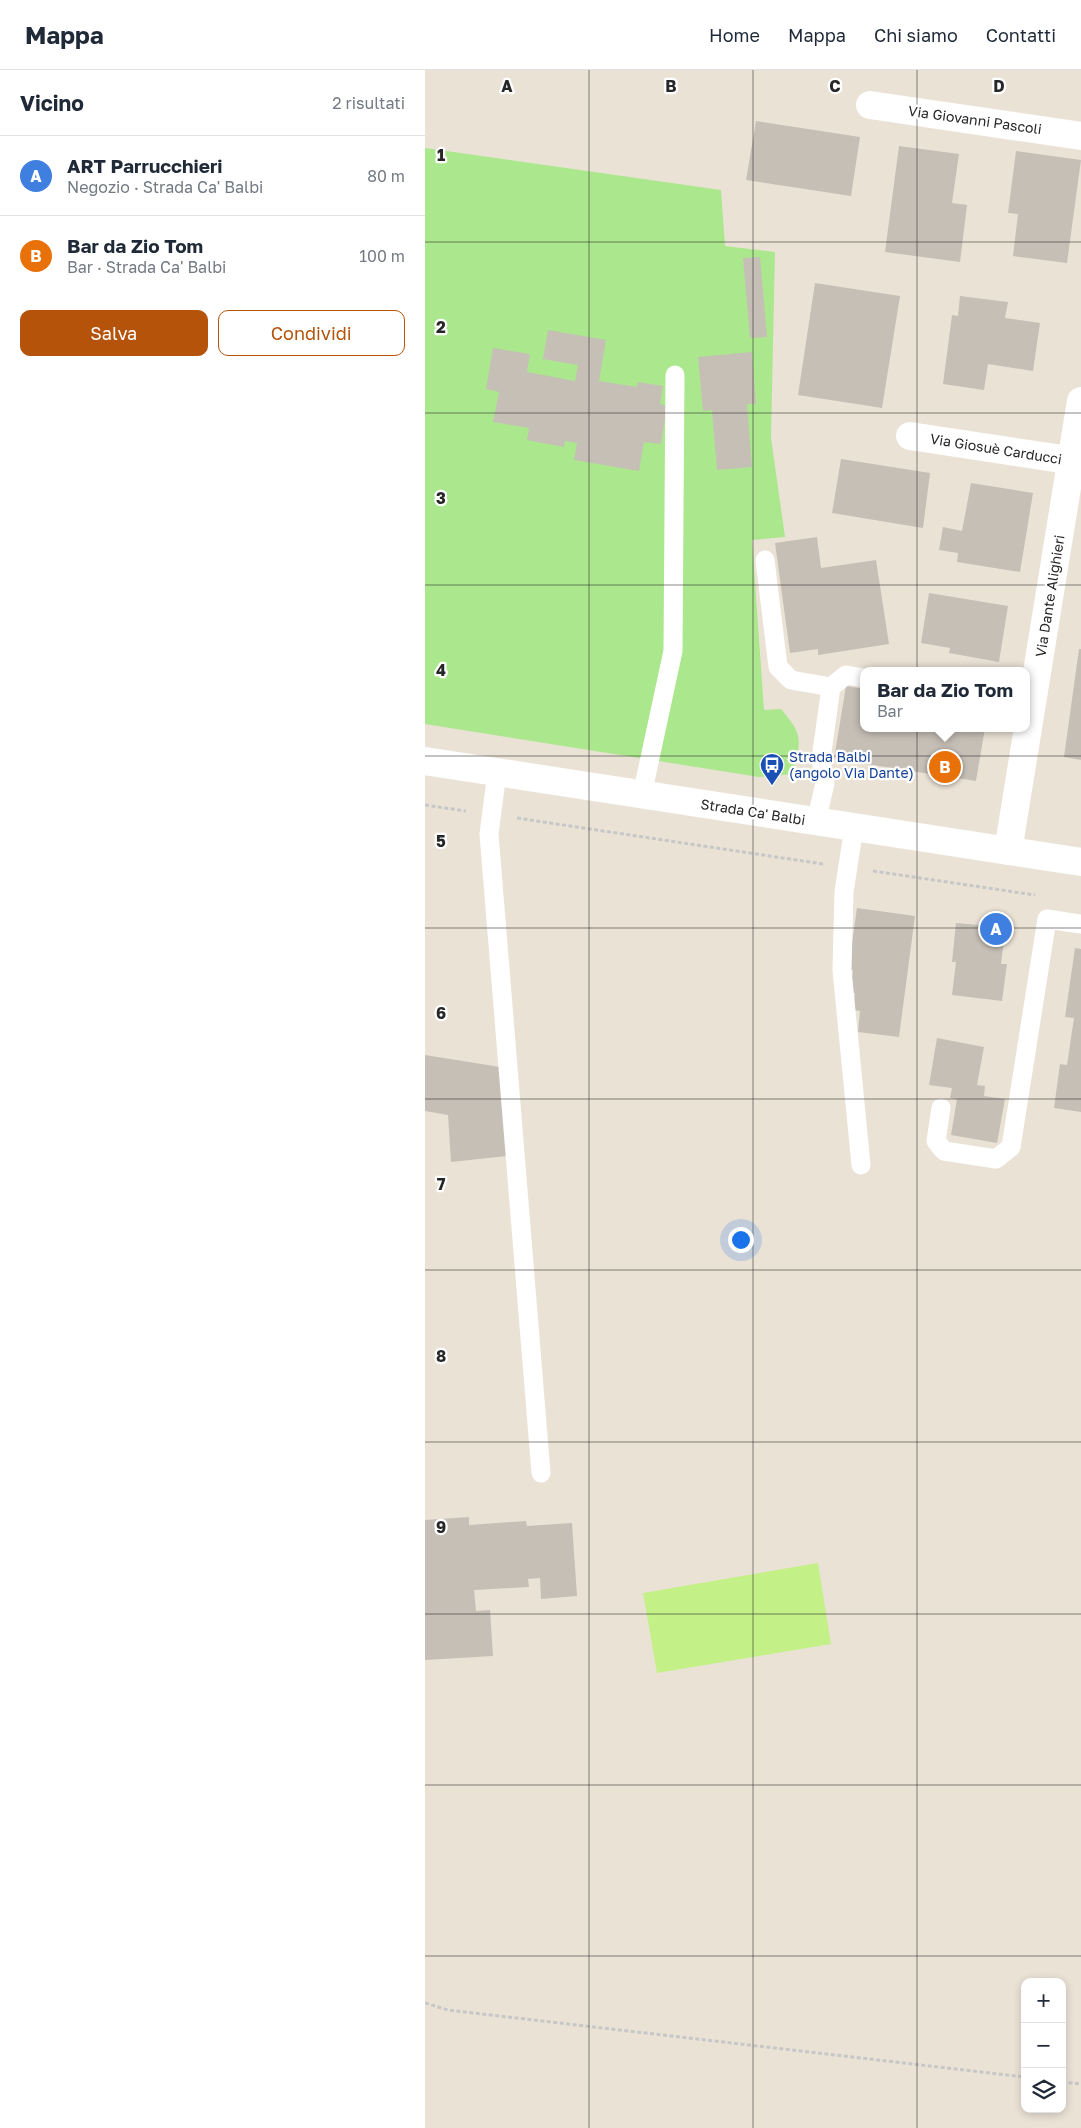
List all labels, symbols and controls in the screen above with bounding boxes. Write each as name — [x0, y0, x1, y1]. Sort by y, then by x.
text: Mappa — [25, 20, 104, 49]
text: Home — [709, 24, 760, 46]
text: Mappa — [788, 24, 846, 46]
text: Chi siamo — [874, 24, 958, 46]
text: Contatti — [986, 24, 1056, 46]
text: A — [501, 76, 513, 96]
text: B — [665, 76, 677, 96]
text: C — [829, 76, 841, 96]
text: D — [993, 76, 1005, 96]
text: Vicino — [20, 90, 84, 116]
text: 2 risultati — [332, 93, 405, 113]
street label: Via Giovanni Pascoli — [907, 102, 1043, 137]
text: 1 — [437, 145, 445, 165]
text: ART Parrucchieri — [67, 154, 223, 177]
text: A — [30, 166, 42, 186]
text: 80 m — [367, 166, 405, 186]
text: Negozio · Strada Ca' Balbi — [67, 177, 263, 197]
text: Bar da Zio Tom — [67, 234, 203, 257]
text: B — [30, 246, 42, 266]
text: 100 m — [359, 246, 405, 266]
text: Bar · Strada Ca' Balbi — [67, 257, 226, 277]
button: Salva — [20, 310, 208, 356]
button: Condividi — [218, 310, 405, 356]
text: 2 — [436, 317, 446, 337]
street label: Via Giosuè Carducci — [929, 430, 1063, 467]
text: 3 — [436, 488, 446, 508]
street label: Via Dante Alighieri — [1031, 534, 1068, 658]
text: 4 — [436, 660, 446, 680]
popup — [860, 667, 1030, 732]
text: Bar da Zio Tom — [877, 678, 1013, 701]
text: Bar — [877, 701, 903, 721]
place label: Strada Balbi (angolo Via Dante) — [789, 748, 914, 781]
pin: B — [929, 748, 961, 786]
bus stop icon: Strada Balbi (angolo Via Dante) — [759, 752, 785, 786]
street label: Strada Ca' Balbi — [700, 795, 807, 828]
text: 5 — [436, 831, 446, 851]
pin: A — [980, 910, 1012, 948]
text: 6 — [436, 1003, 446, 1023]
text: 7 — [437, 1174, 446, 1194]
your location — [728, 1227, 754, 1253]
text: 8 — [436, 1346, 446, 1366]
text: 9 — [436, 1517, 446, 1537]
map controls — [1021, 1978, 1066, 2113]
button: + — [1021, 1978, 1066, 2023]
button: − — [1021, 2023, 1066, 2068]
button: layers — [1021, 2068, 1066, 2113]

